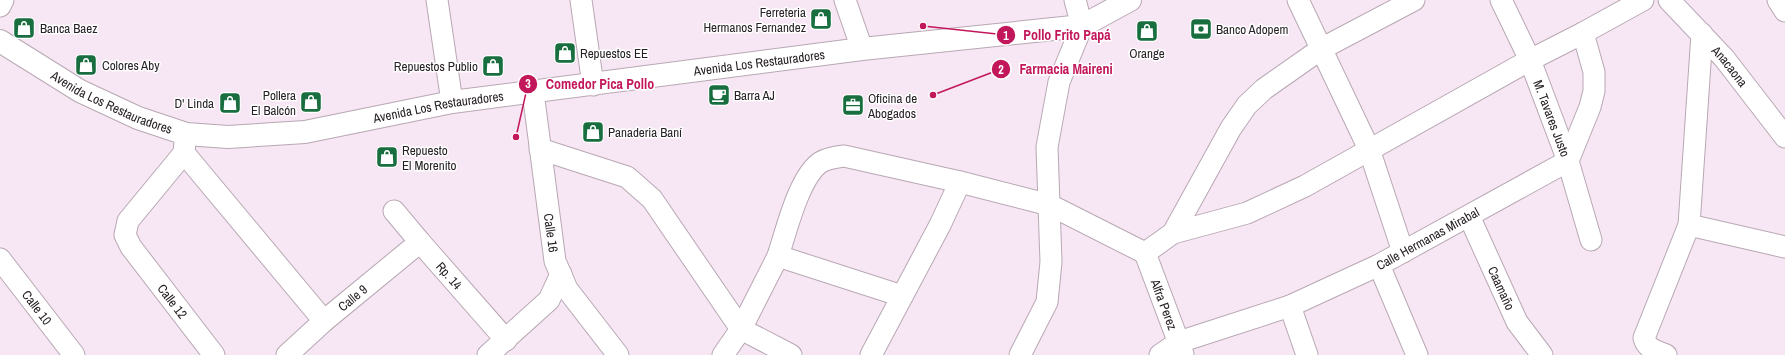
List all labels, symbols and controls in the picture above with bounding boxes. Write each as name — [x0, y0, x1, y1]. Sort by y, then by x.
place label: Ferreteria Hermanos Fernandez — [703, 4, 806, 36]
shop icon: Ferreteria Hermanos Fernandez — [808, 6, 834, 32]
shop icon: Banca Baez — [11, 15, 37, 41]
bank icon: Banco Adopem — [1188, 16, 1214, 42]
shop icon: Orange — [1134, 18, 1160, 44]
place label: Banca Baez — [40, 20, 98, 37]
place label: Banco Adopem — [1216, 21, 1288, 38]
callout: Pollo Frito Papá — [996, 22, 1119, 48]
text: Pollo Frito Papá — [1023, 26, 1111, 44]
text: 1 — [1003, 28, 1009, 44]
shop icon: Repuestos EE — [552, 40, 578, 66]
street label: Anacaona — [1708, 41, 1752, 90]
place label: Repuestos EE — [580, 45, 648, 62]
street label: Avenida Los Restauradores — [692, 45, 826, 79]
place label: Orange — [1129, 45, 1165, 62]
shop icon: Colores Aby — [73, 52, 99, 78]
shop icon: Repuestos Publio — [480, 53, 506, 79]
callout: Farmacia Maireni — [991, 56, 1120, 82]
place label: Colores Aby — [102, 57, 160, 74]
place label: Repuestos Publio — [394, 58, 478, 75]
text: Farmacia Maireni — [1019, 60, 1113, 78]
text: 2 — [998, 62, 1004, 78]
street label: Avenida Los Restauradores — [47, 66, 175, 137]
callout: Comedor Pica Pollo — [518, 71, 662, 97]
text: Comedor Pica Pollo — [546, 75, 654, 93]
text: 3 — [525, 76, 531, 92]
street label: M. Tavares Justo — [1530, 78, 1574, 159]
cafe icon: Barra AJ — [706, 82, 732, 108]
place label: Pollera El Balcón — [251, 87, 296, 119]
street label: Avenida Los Restauradores — [371, 87, 505, 127]
place label: Barra AJ — [734, 87, 775, 104]
shop icon: Pollera El Balcón — [298, 89, 324, 115]
shop icon: D' Linda — [217, 90, 243, 116]
place label: Oficina de Abogados — [867, 90, 917, 122]
office icon: Oficina de Abogados — [840, 92, 866, 118]
place label: D' Linda — [175, 95, 214, 112]
shop icon: Panaderia Baní — [580, 119, 606, 145]
place label: Panaderia Baní — [608, 124, 683, 141]
place label: Repuesto El Morenito — [402, 142, 457, 174]
shop icon: Repuesto El Morenito — [374, 144, 400, 170]
street label: Calle Hermanas Mirabal — [1373, 203, 1482, 274]
street label: Calle 16 — [540, 212, 562, 253]
street label: Rp. 14 — [433, 258, 466, 293]
street label: Caamaño — [1484, 263, 1519, 313]
street label: Alfra Perez — [1147, 276, 1182, 332]
street label: Calle 12 — [154, 280, 191, 322]
street label: Calle 9 — [334, 280, 371, 315]
street label: Calle 10 — [19, 287, 56, 328]

